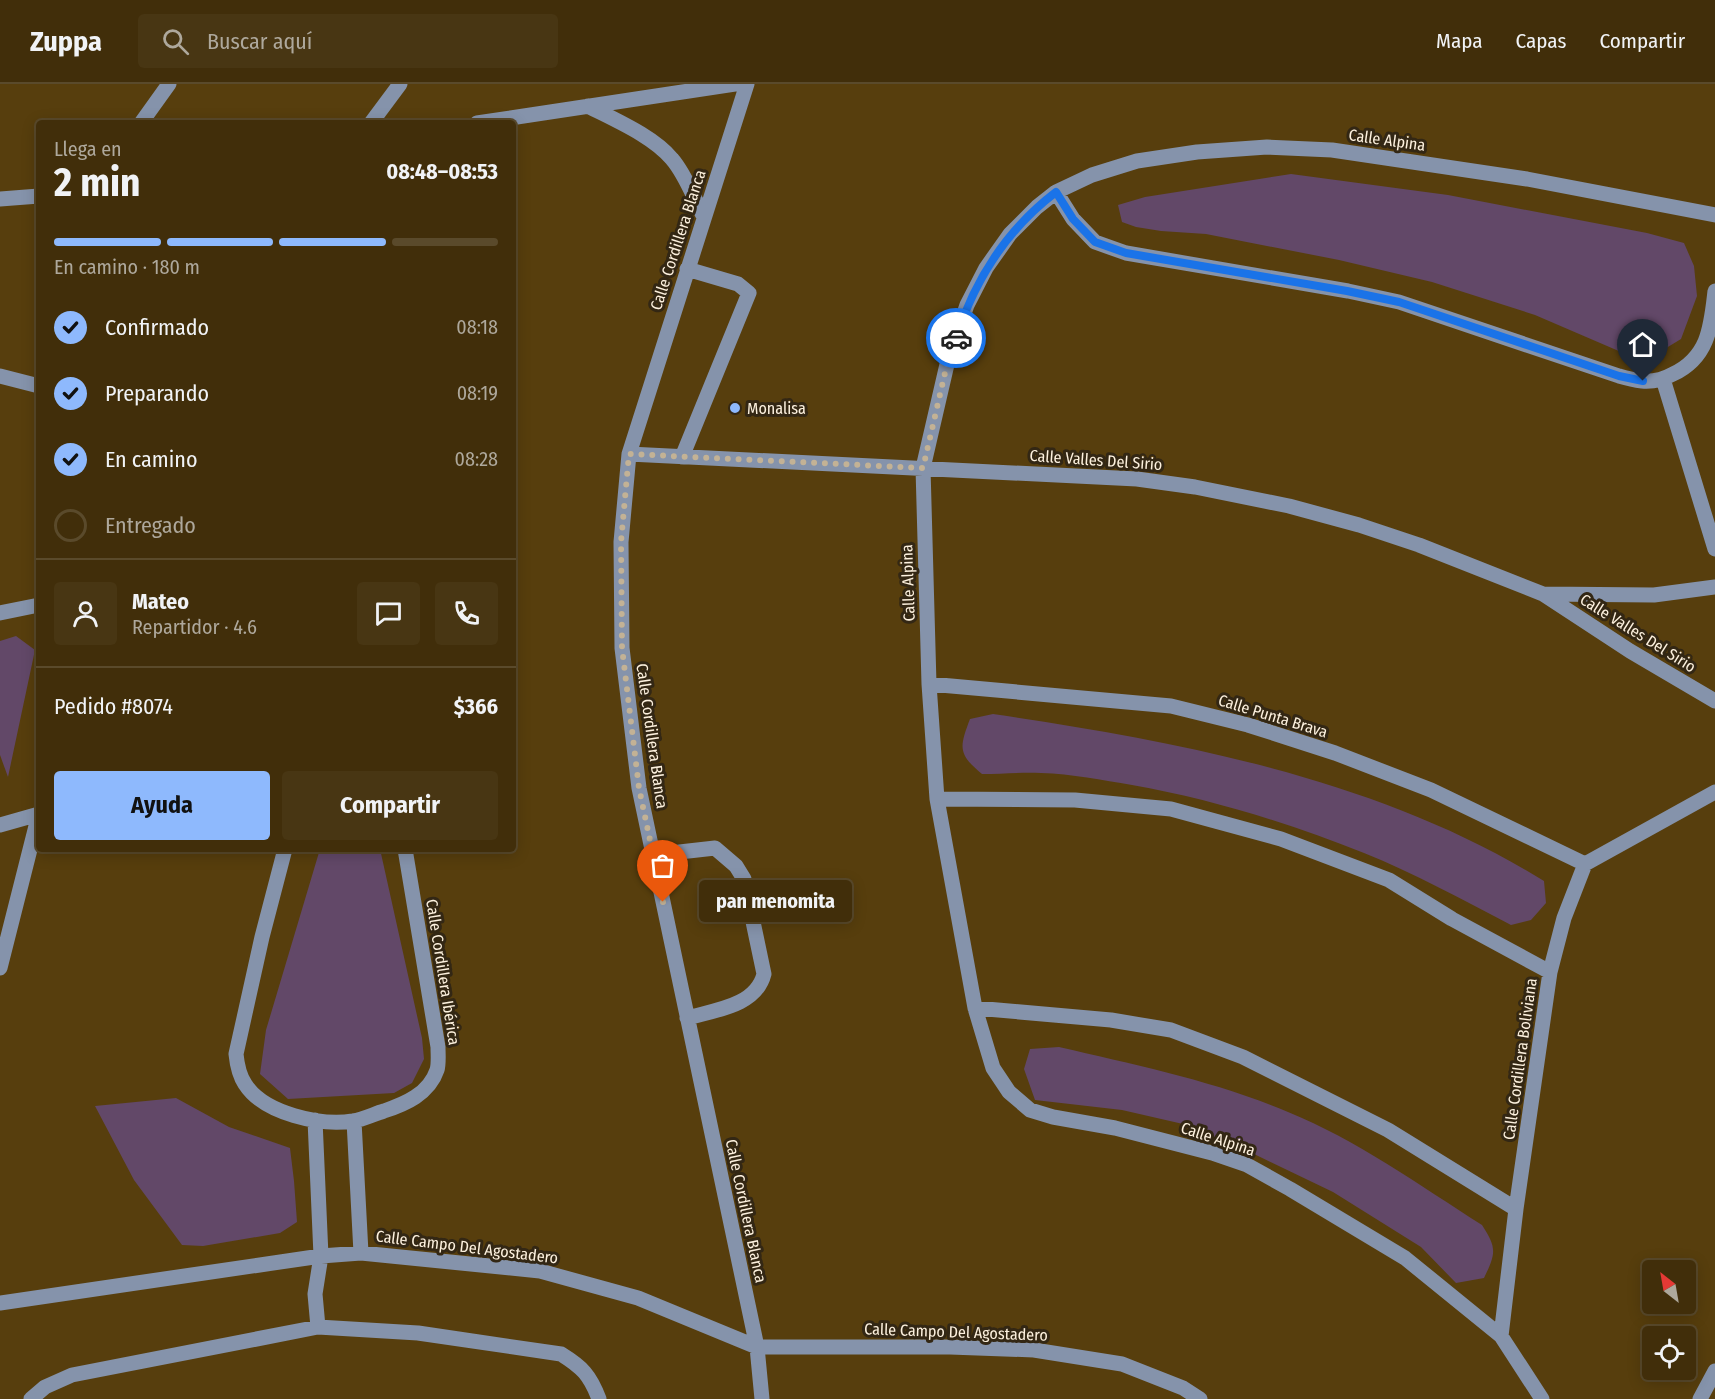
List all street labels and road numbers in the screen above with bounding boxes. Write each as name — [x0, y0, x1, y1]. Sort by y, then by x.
street label: Calle Alpina — [1347, 125, 1427, 155]
street label: Calle Cordillera Blanca — [646, 167, 710, 313]
street label: Calle Valles Del Sirio — [1029, 446, 1163, 474]
street label: Calle Alpina — [897, 544, 919, 622]
street label: Calle Valles Del Sirio — [1577, 590, 1699, 676]
street label: Calle Cordillera Blanca — [632, 662, 672, 810]
street label: Calle Punta Brava — [1216, 690, 1330, 742]
street label: Calle Cordillera Ibérica — [422, 898, 464, 1046]
street label: Calle Cordillera Boliviana — [1499, 977, 1541, 1141]
street label: Calle Alpina — [1178, 1118, 1258, 1160]
street label: Calle Cordillera Blanca — [721, 1137, 771, 1285]
street label: Calle Campo Del Agostadero — [375, 1226, 559, 1268]
street label: Calle Campo Del Agostadero — [864, 1319, 1048, 1345]

